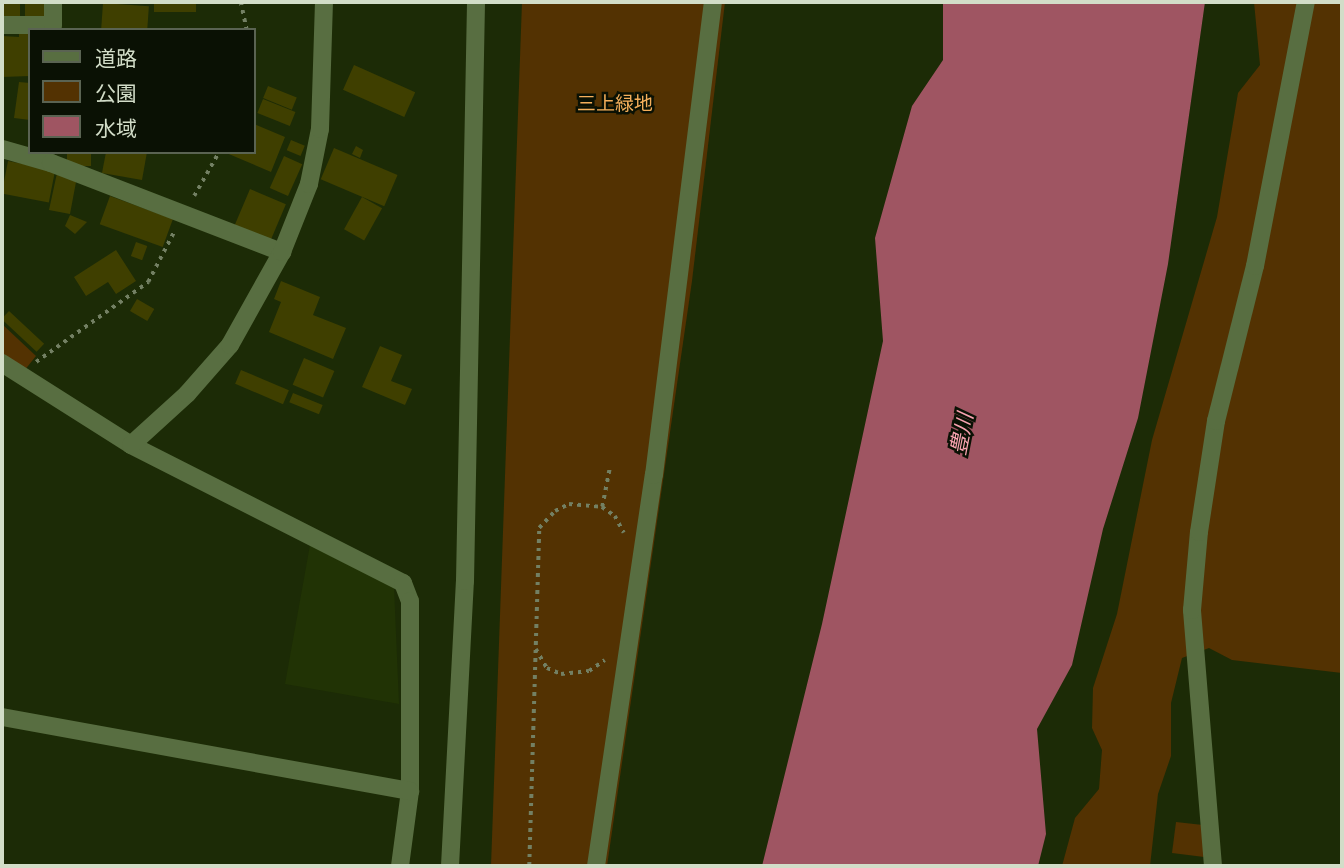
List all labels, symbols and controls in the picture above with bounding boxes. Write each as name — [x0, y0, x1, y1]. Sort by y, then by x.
legend — [28, 28, 256, 154]
text: 道路 — [95, 46, 137, 72]
text: 公園 — [95, 81, 137, 107]
park label: 三上緑地 — [577, 93, 653, 115]
text: 水域 — [95, 116, 137, 142]
water label: 豊川 — [946, 411, 978, 457]

